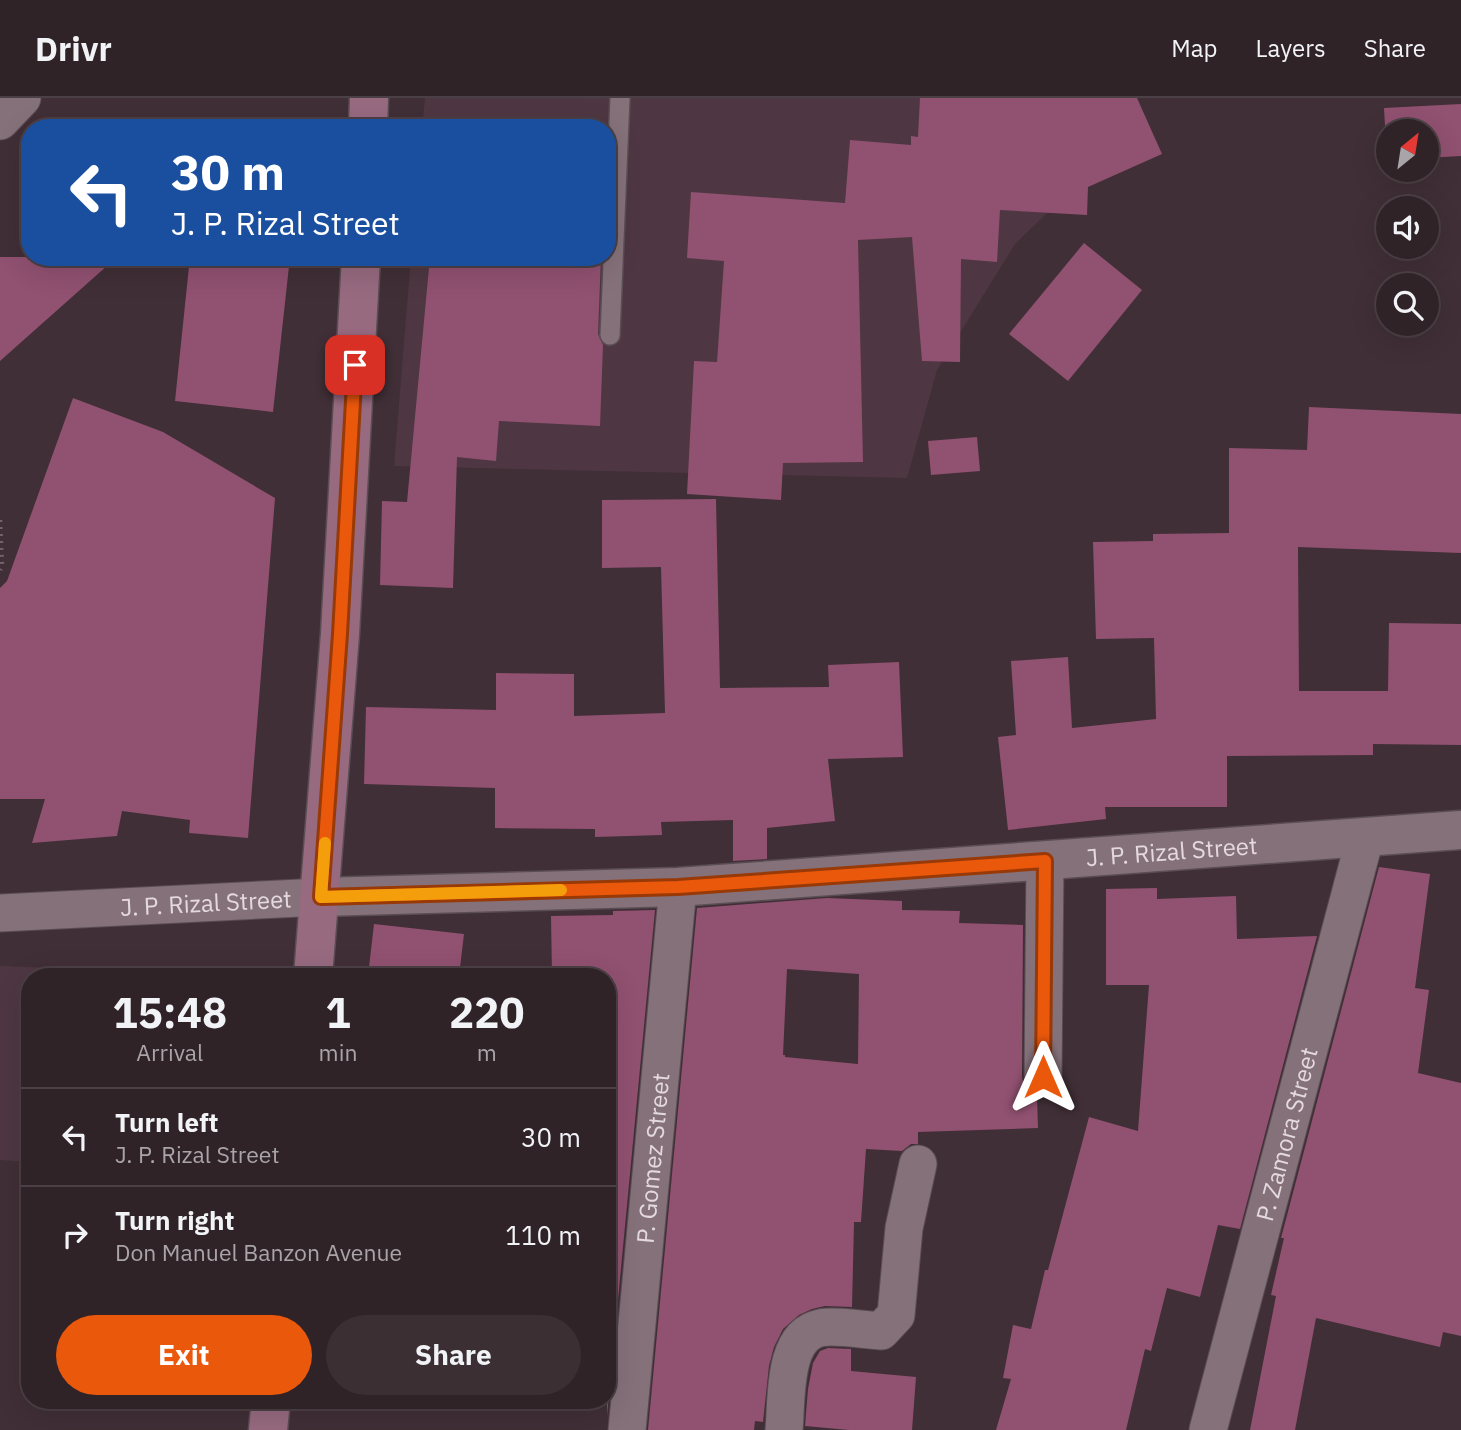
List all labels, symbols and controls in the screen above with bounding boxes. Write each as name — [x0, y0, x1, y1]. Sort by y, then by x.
text: Drivr — [35, 27, 112, 70]
text: Map — [1171, 32, 1218, 64]
text: Layers — [1256, 32, 1326, 64]
text: Share — [1364, 32, 1426, 64]
north arrow — [1376, 119, 1438, 182]
map controls — [1376, 119, 1439, 336]
text: 30 m — [171, 140, 285, 203]
icon: left — [56, 147, 147, 238]
button: sound — [1376, 196, 1439, 259]
text: J. P. Rizal Street — [171, 202, 400, 244]
button: search — [1376, 273, 1439, 336]
pin — [325, 335, 385, 395]
icon: arrive — [336, 346, 374, 384]
street label: J. P. Rizal Street — [1085, 829, 1258, 873]
street label: J. P. Rizal Street — [119, 882, 292, 923]
text: 15:48 — [112, 985, 227, 1040]
text: 1 — [325, 985, 351, 1040]
text: 220 — [449, 985, 525, 1040]
text: Arrival — [136, 1037, 203, 1067]
text: min — [319, 1037, 357, 1067]
text: m — [477, 1037, 497, 1067]
position arrow — [1006, 1040, 1080, 1114]
street label: P. Zamora Street — [1248, 1044, 1325, 1225]
street label: P. Gomez Street — [629, 1071, 676, 1245]
text: Turn left — [115, 1105, 218, 1139]
icon: left — [56, 1118, 94, 1156]
text: 30 m — [521, 1120, 581, 1154]
text: J. P. Rizal Street — [115, 1139, 279, 1169]
text: Turn right — [115, 1203, 234, 1237]
icon: right — [56, 1216, 94, 1254]
text: 110 m — [505, 1218, 581, 1252]
text: Don Manuel Banzon Avenue — [115, 1237, 402, 1267]
button: Exit — [56, 1315, 312, 1395]
button: Share — [326, 1315, 581, 1395]

